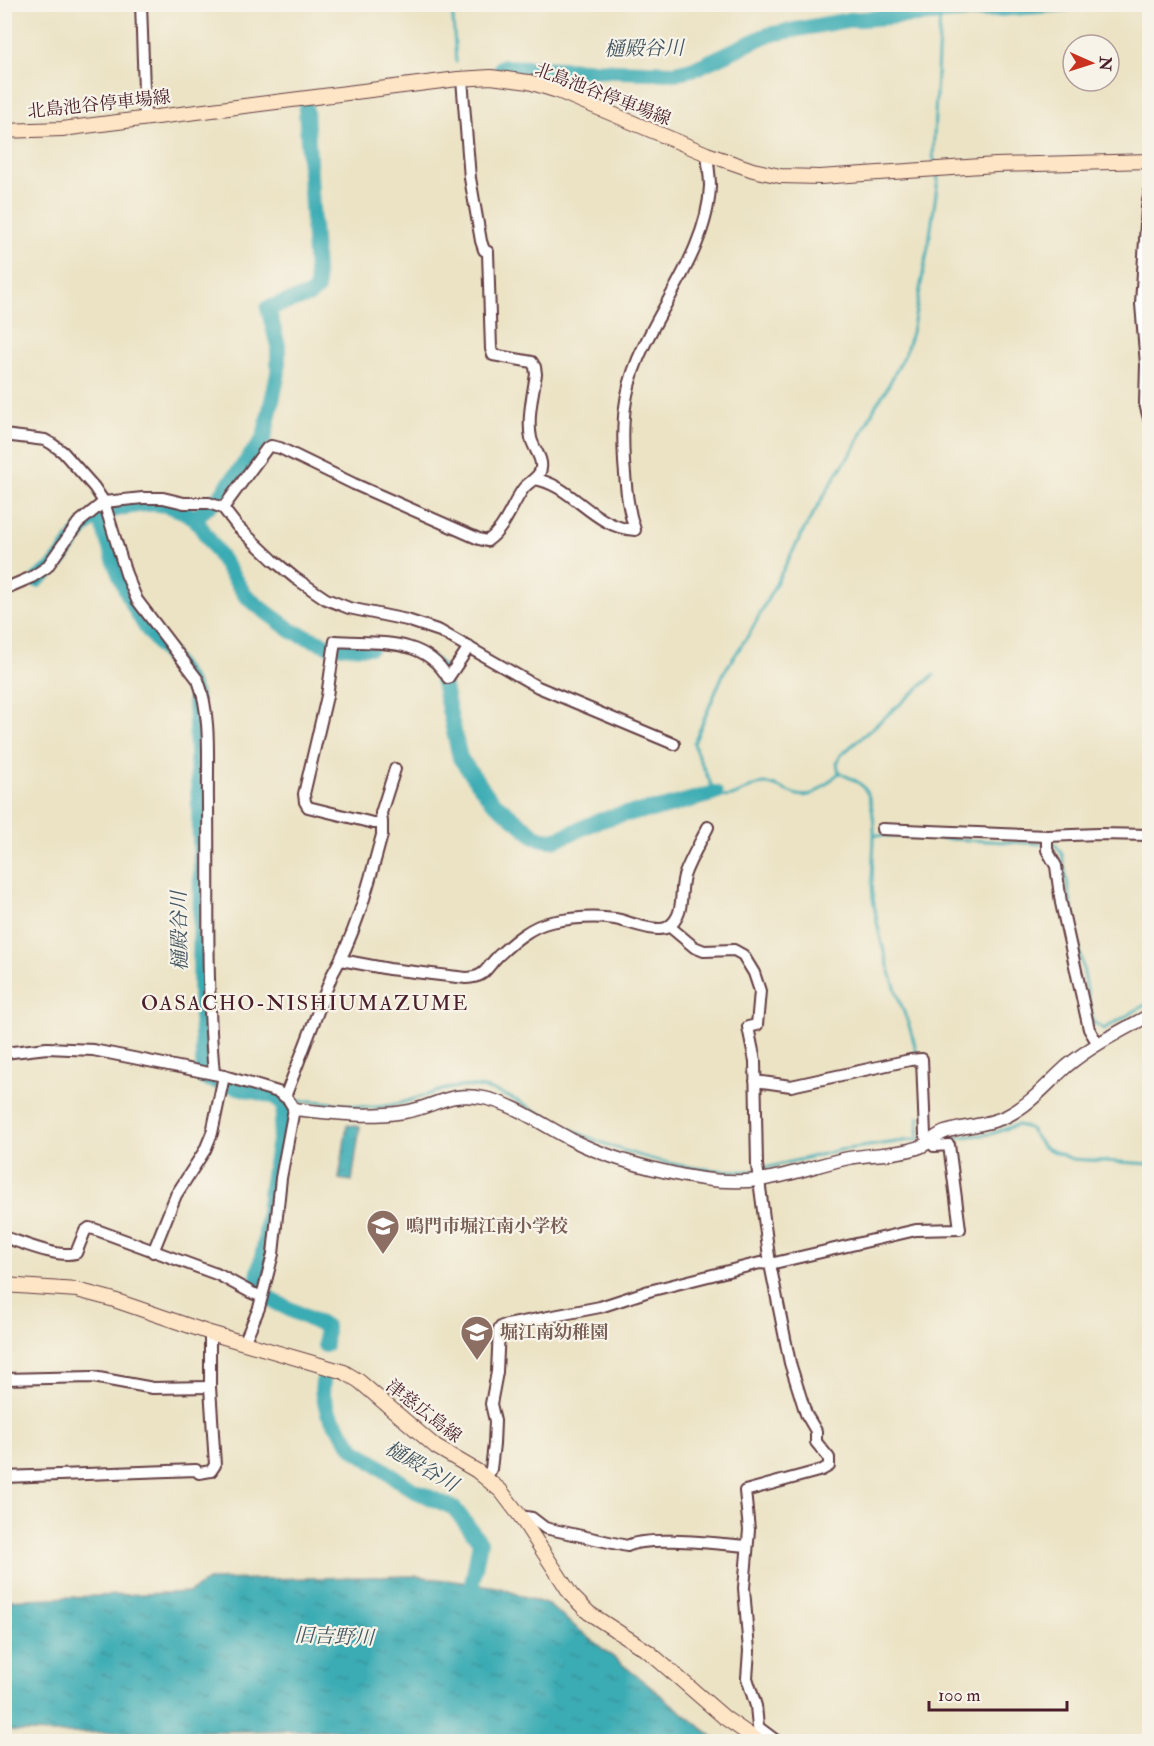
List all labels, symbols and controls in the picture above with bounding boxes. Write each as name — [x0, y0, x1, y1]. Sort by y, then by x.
north arrow — [1061, 33, 1121, 93]
water label: 樋殿谷川 — [604, 35, 686, 62]
text: N — [1095, 55, 1115, 72]
street label: 北島池谷停車場線 — [531, 58, 674, 131]
street label: 北島池谷停車場線 — [26, 86, 172, 123]
water label: 樋殿谷川 — [166, 889, 193, 971]
district label: OASACHO-NISHIUMAZUME — [141, 990, 469, 1017]
school or university icon: 鳴門市堀江南小学校 — [365, 1208, 401, 1255]
place label: 鳴門市堀江南小学校 — [406, 1215, 568, 1238]
school or university icon: 堀江南幼稚園 — [459, 1314, 495, 1361]
place label: 堀江南幼稚園 — [500, 1321, 608, 1344]
street label: 津慈広島線 — [381, 1375, 466, 1448]
water label: 樋殿谷川 — [381, 1436, 464, 1498]
water label: 旧吉野川 — [294, 1623, 376, 1650]
scale bar — [929, 1674, 1067, 1712]
text: 100 m — [938, 1684, 981, 1707]

